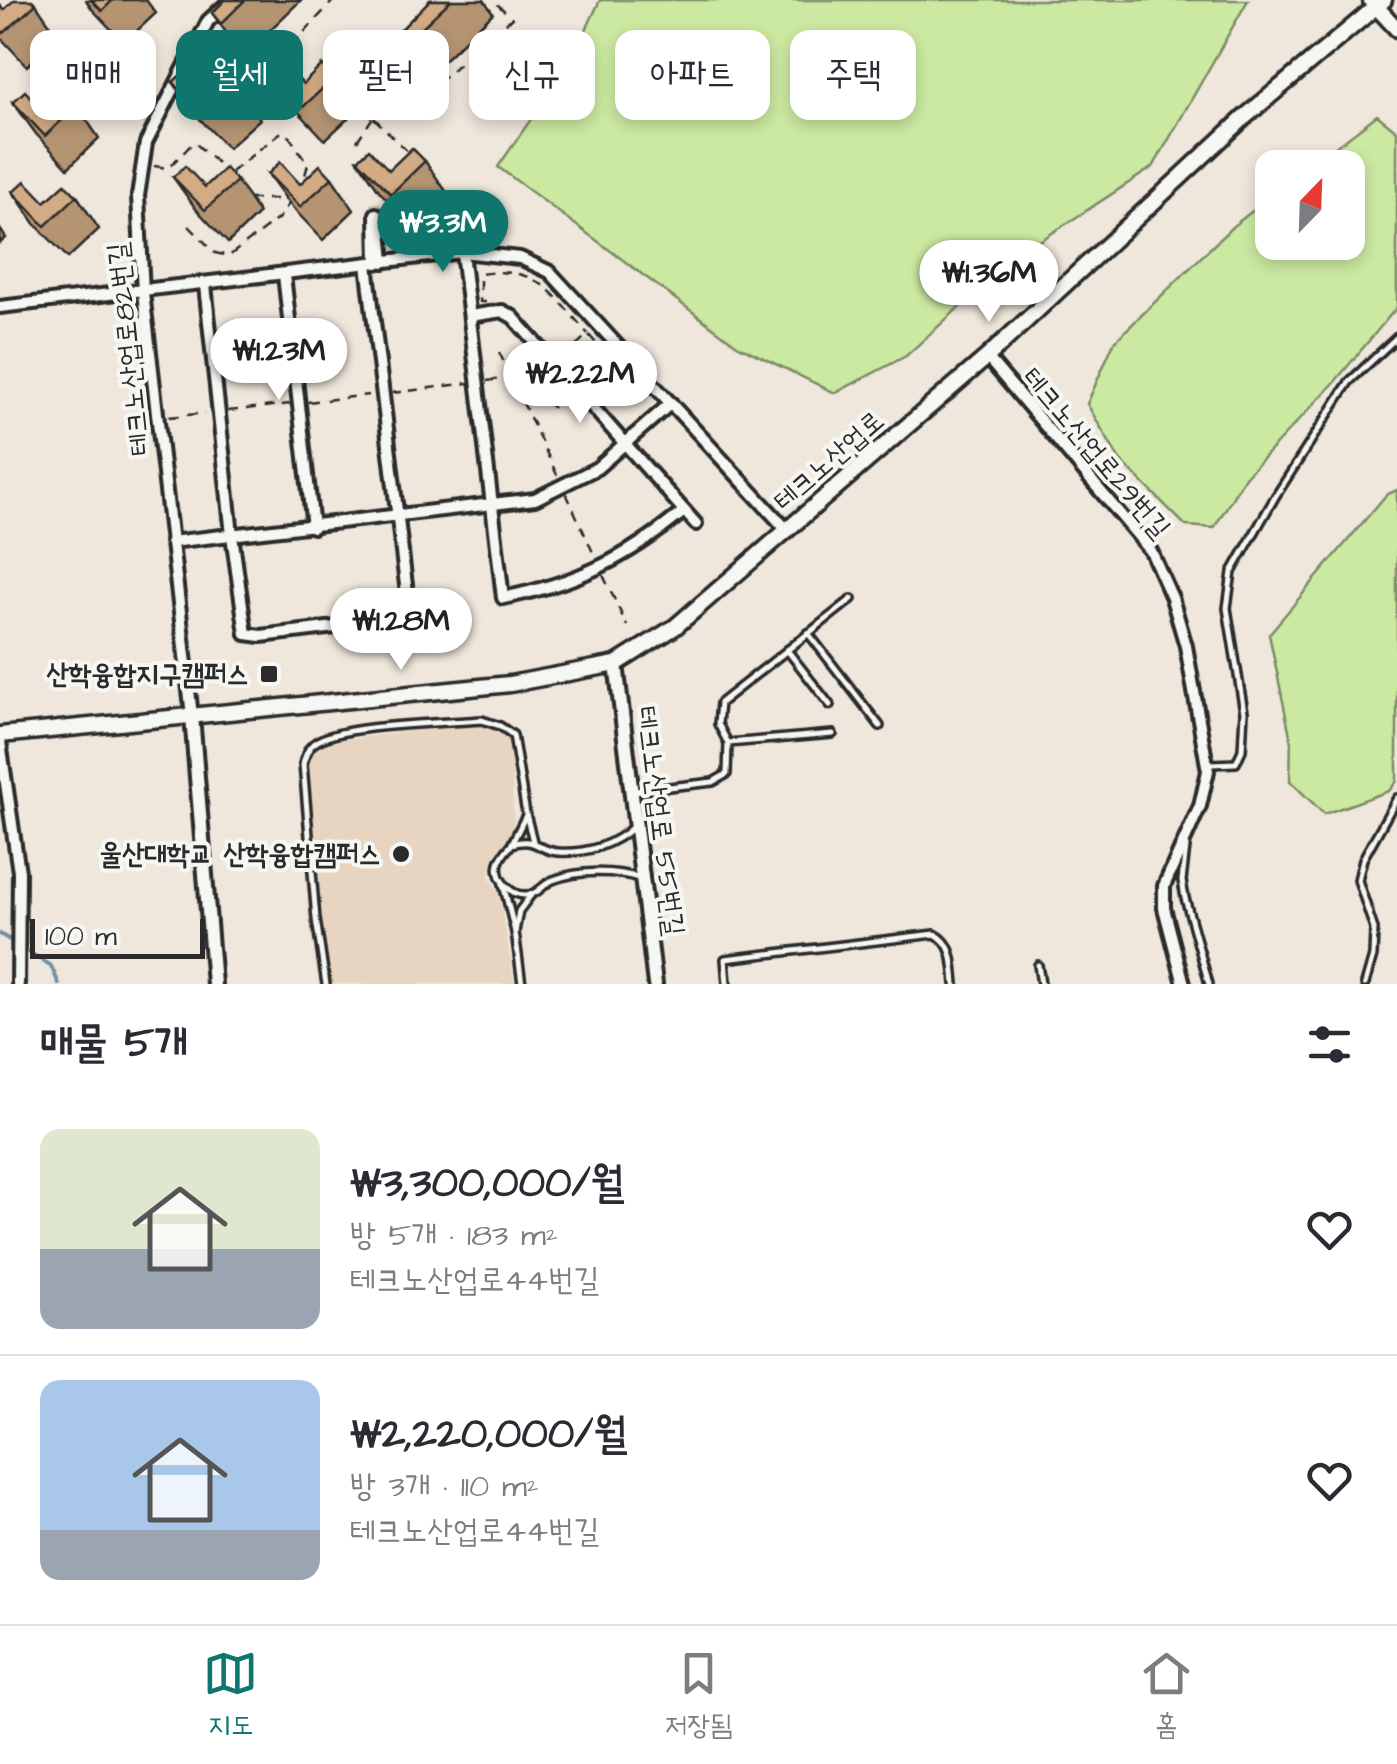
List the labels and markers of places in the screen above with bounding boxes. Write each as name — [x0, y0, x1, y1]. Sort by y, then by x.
pin: ₩3.3M — [373, 190, 513, 275]
pin: ₩1.36M — [908, 240, 1070, 325]
pin: ₩1.23M — [198, 318, 360, 403]
pin: ₩2.22M — [499, 341, 661, 426]
pin: ₩1.28M — [320, 588, 482, 673]
place label: 산학융합지구캠퍼스 — [46, 655, 249, 694]
marker: 산학융합지구캠퍼스 — [258, 663, 280, 685]
place label: 울산대학교 산학융합캠퍼스 — [99, 835, 381, 874]
marker: 울산대학교 산학융합캠퍼스 — [390, 843, 412, 865]

